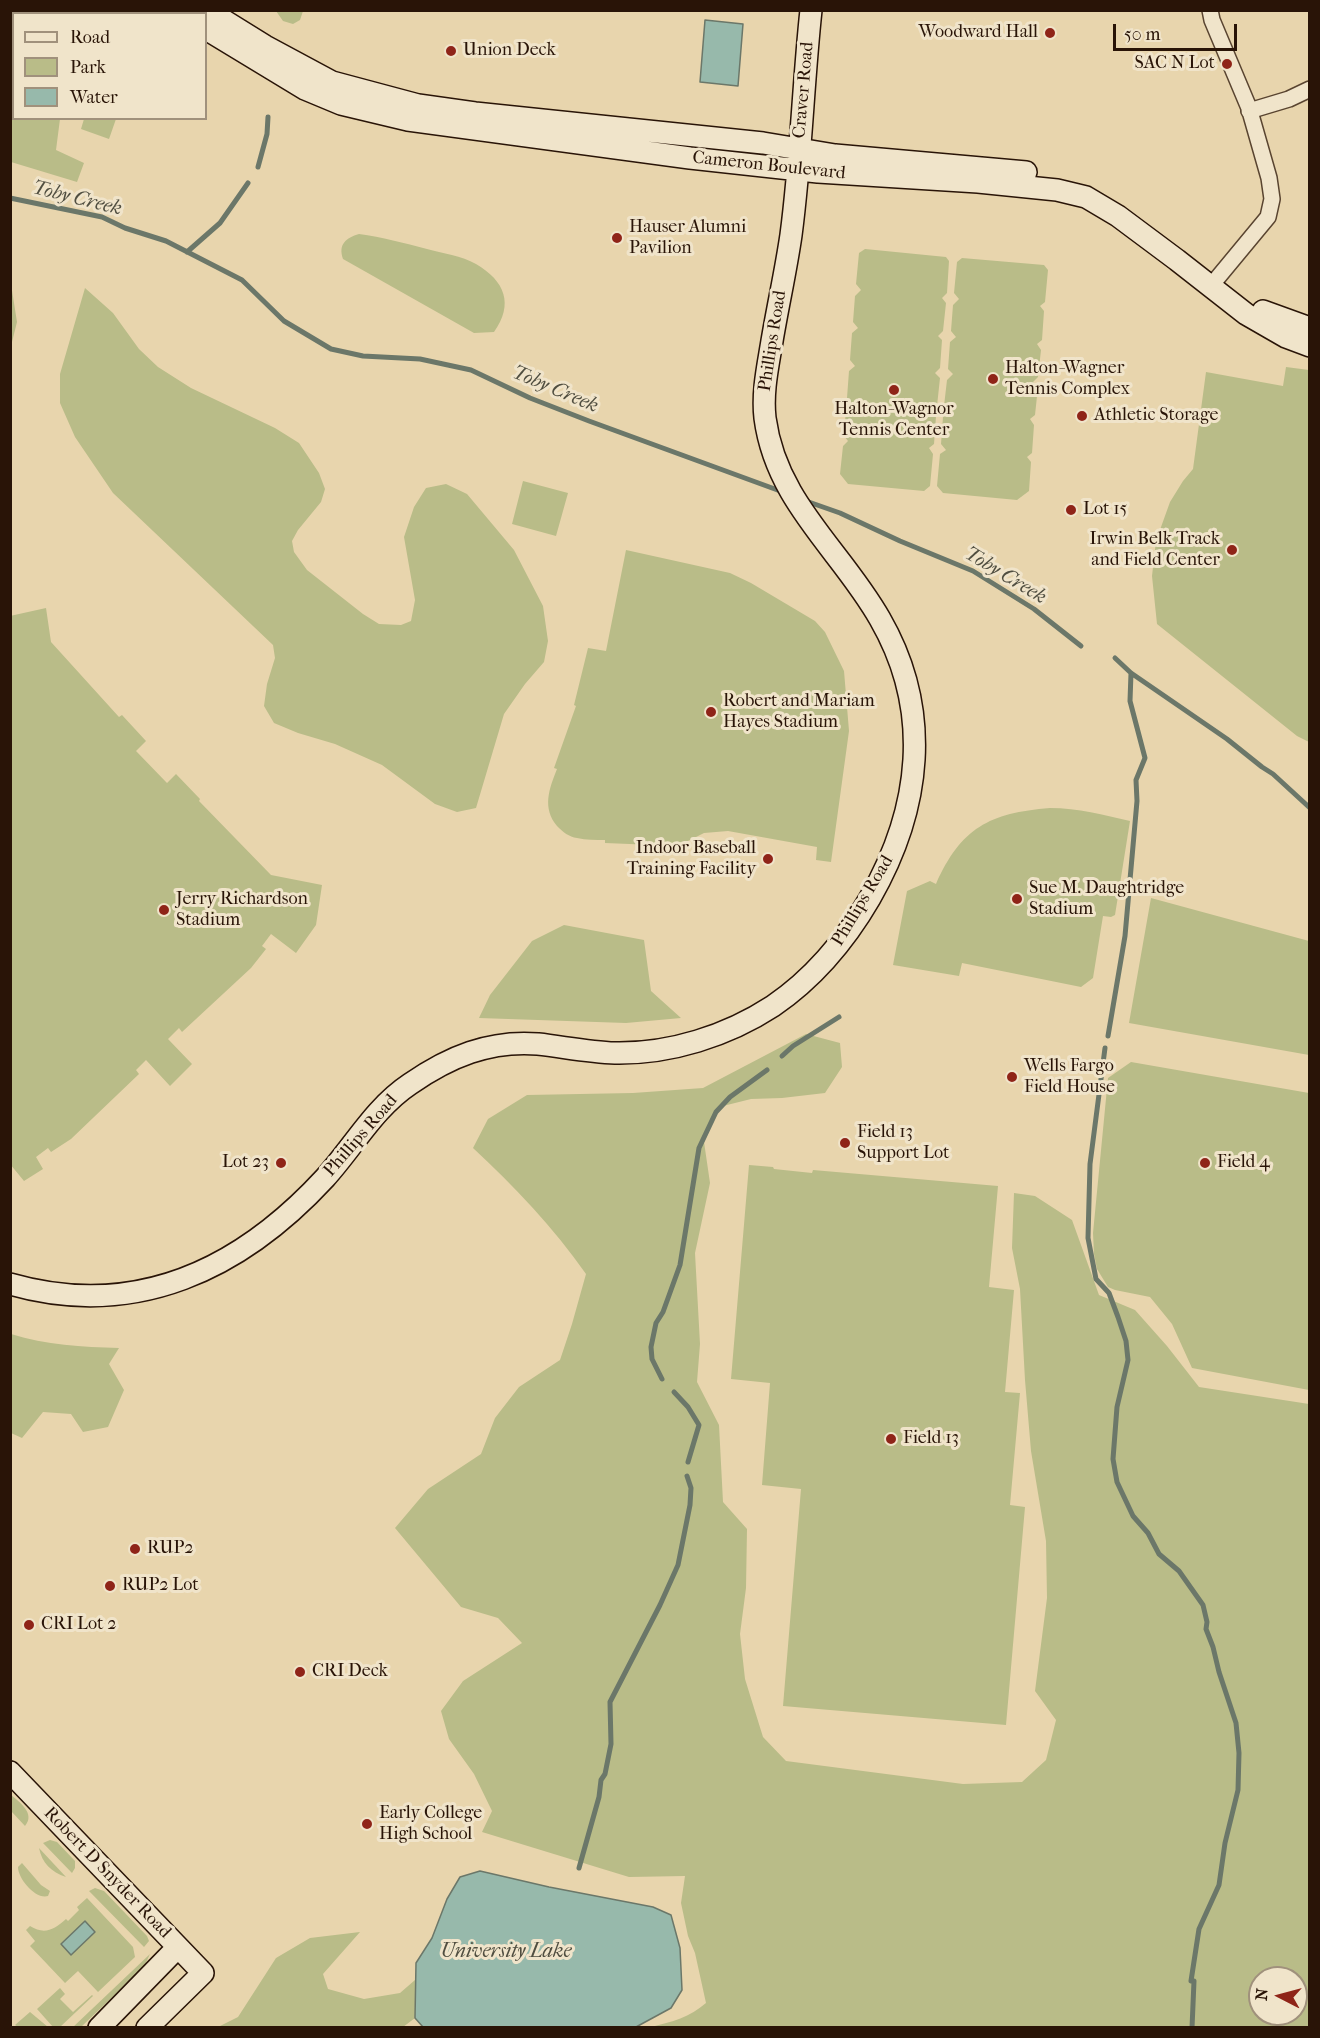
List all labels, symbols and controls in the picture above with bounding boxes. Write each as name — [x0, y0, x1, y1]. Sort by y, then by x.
legend — [12, 12, 207, 120]
scale bar — [1116, 12, 1240, 50]
place label: Woodward Hall — [918, 22, 1038, 44]
text: 50 m — [1124, 24, 1160, 45]
marker: Woodward Hall — [1043, 26, 1057, 40]
text: Road — [70, 27, 110, 48]
place label: Union Deck — [463, 40, 556, 62]
street label: Craver Road — [789, 41, 819, 139]
marker: Union Deck — [444, 44, 458, 58]
place label: SAC N Lot — [1135, 53, 1215, 75]
text: Park — [70, 57, 106, 78]
marker: SAC N Lot — [1220, 57, 1234, 71]
text: Water — [70, 87, 118, 108]
street label: Cameron Boulevard — [691, 147, 847, 185]
water label: Toby Creek — [30, 176, 124, 222]
place label: Hauser Alumni Pavilion — [629, 217, 746, 260]
marker: Hauser Alumni Pavilion — [610, 231, 624, 245]
street label: Phillips Road — [754, 289, 792, 393]
place label: Halton-Wagner Tennis Complex — [1005, 358, 1130, 400]
water label: Toby Creek — [508, 361, 602, 419]
marker: Halton-Wagner Tennis Complex — [986, 372, 1000, 386]
marker: Halton-Wagnor Tennis Center — [887, 383, 901, 397]
place label: Halton-Wagnor Tennis Center — [834, 399, 954, 442]
place label: Athletic Storage — [1094, 405, 1218, 427]
marker: Athletic Storage — [1075, 409, 1089, 423]
place label: Lot 15 — [1083, 499, 1127, 521]
marker: Lot 15 — [1064, 503, 1078, 517]
place label: Irwin Belk Track and Field Center — [1089, 529, 1220, 572]
water label: Toby Creek — [960, 542, 1050, 610]
marker: Irwin Belk Track and Field Center — [1225, 543, 1239, 557]
place label: Robert and Mariam Hayes Stadium — [723, 691, 875, 734]
marker: Robert and Mariam Hayes Stadium — [704, 705, 718, 719]
place label: Indoor Baseball Training Facility — [627, 838, 756, 880]
marker: Indoor Baseball Training Facility — [761, 852, 775, 866]
street label: Phillips Road — [828, 852, 898, 950]
place label: Sue M. Daughtridge Stadium — [1029, 878, 1184, 920]
place label: Jerry Richardson Stadium — [176, 889, 308, 932]
marker: Sue M. Daughtridge Stadium — [1010, 892, 1024, 906]
marker: Jerry Richardson Stadium — [157, 903, 171, 917]
place label: Wells Fargo Field House — [1024, 1056, 1115, 1098]
marker: Wells Fargo Field House — [1005, 1070, 1019, 1084]
street label: Phillips Road — [319, 1090, 403, 1182]
place label: Field 13 Support Lot — [857, 1122, 949, 1164]
marker: Field 13 Support Lot — [838, 1136, 852, 1150]
place label: Lot 23 — [222, 1152, 269, 1174]
place label: Field 4 — [1217, 1152, 1270, 1174]
marker: Lot 23 — [274, 1156, 288, 1170]
marker: Field 4 — [1198, 1156, 1212, 1170]
place label: Field 13 — [903, 1428, 959, 1450]
marker: Field 13 — [884, 1432, 898, 1446]
place label: RUP2 — [147, 1538, 194, 1560]
marker: RUP2 — [128, 1542, 142, 1556]
place label: RUP2 Lot — [122, 1575, 199, 1597]
marker: RUP2 Lot — [103, 1579, 117, 1593]
place label: CRI Lot 2 — [41, 1614, 117, 1636]
marker: CRI Lot 2 — [22, 1618, 36, 1632]
place label: CRI Deck — [312, 1661, 388, 1683]
marker: CRI Deck — [293, 1665, 307, 1679]
street label: Robert D Snyder Road — [39, 1803, 175, 1943]
place label: Early College High School — [379, 1803, 482, 1846]
marker: Early College High School — [360, 1817, 374, 1831]
water label: University Lake — [440, 1940, 572, 1964]
north arrow — [1248, 1966, 1308, 2026]
text: N — [1252, 1987, 1272, 2001]

